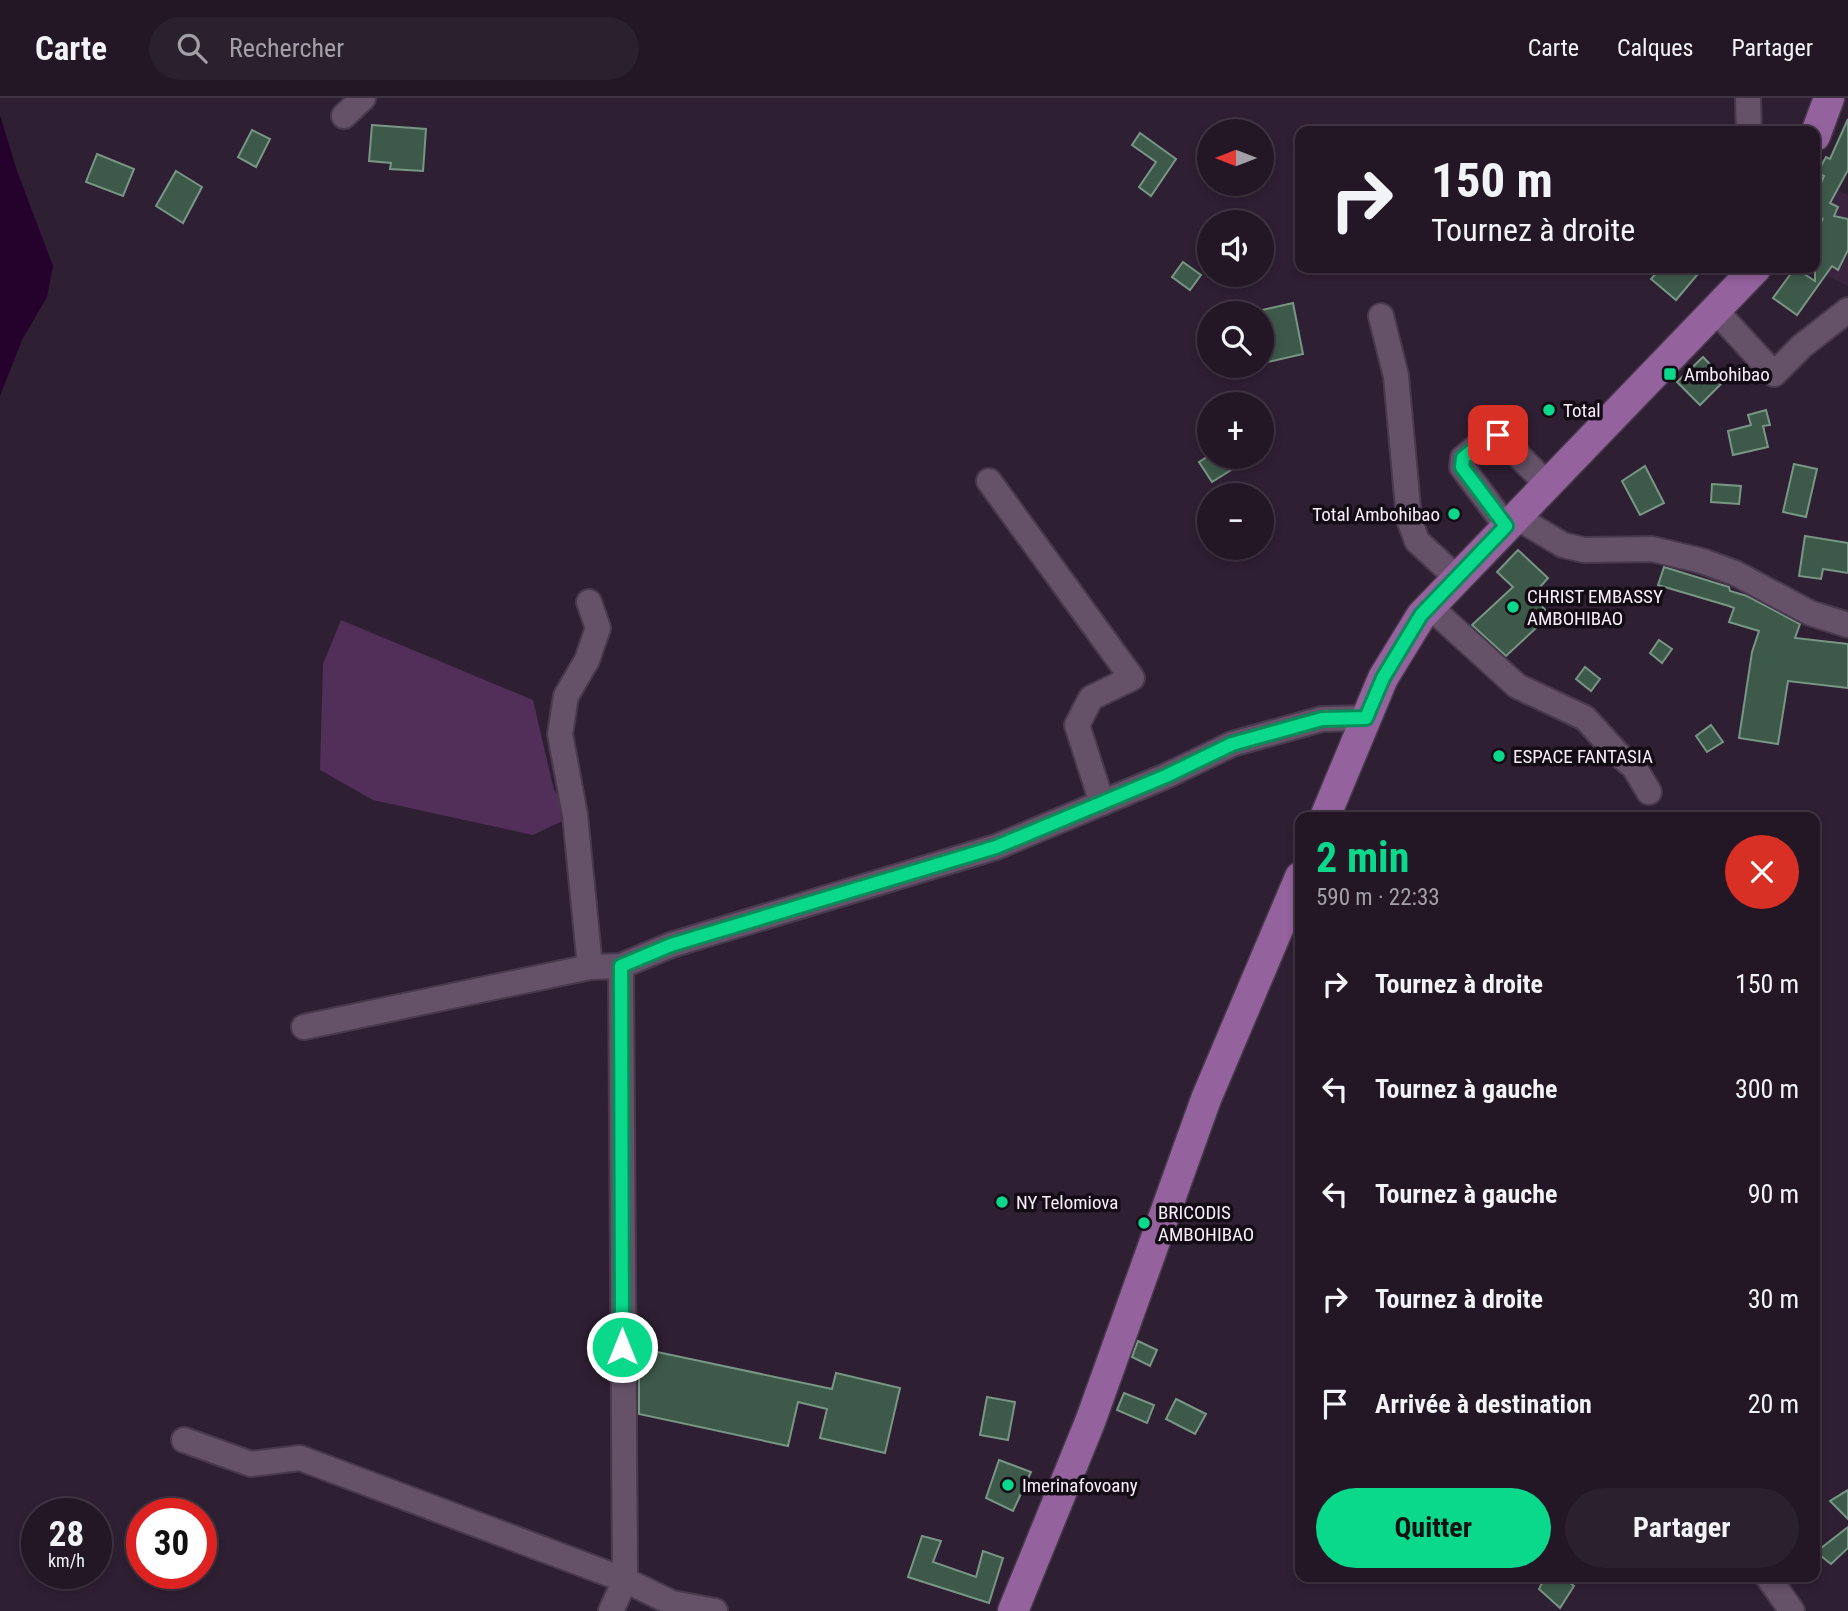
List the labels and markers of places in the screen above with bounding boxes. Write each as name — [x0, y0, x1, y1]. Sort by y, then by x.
place label: Ambohibao — [1684, 363, 1770, 386]
marker: Ambohibao — [1662, 366, 1678, 382]
place label: Total — [1563, 399, 1601, 422]
marker: Total — [1541, 402, 1557, 418]
pin — [1468, 405, 1528, 465]
place label: Total Ambohibao — [1312, 503, 1440, 526]
marker: Total Ambohibao — [1446, 506, 1462, 522]
place label: CHRIST EMBASSY AMBOHIBAO — [1527, 585, 1663, 630]
marker: CHRIST EMBASSY AMBOHIBAO — [1505, 599, 1521, 615]
place label: ESPACE FANTASIA — [1513, 745, 1653, 768]
marker: ESPACE FANTASIA — [1491, 748, 1507, 764]
place label: NY Telomiova — [1016, 1191, 1118, 1214]
marker: NY Telomiova — [994, 1194, 1010, 1210]
place label: BRICODIS AMBOHIBAO — [1158, 1201, 1254, 1246]
marker: BRICODIS AMBOHIBAO — [1136, 1215, 1152, 1231]
place label: Imerinafovoany — [1022, 1474, 1138, 1497]
marker: Imerinafovoany — [1000, 1477, 1016, 1493]

